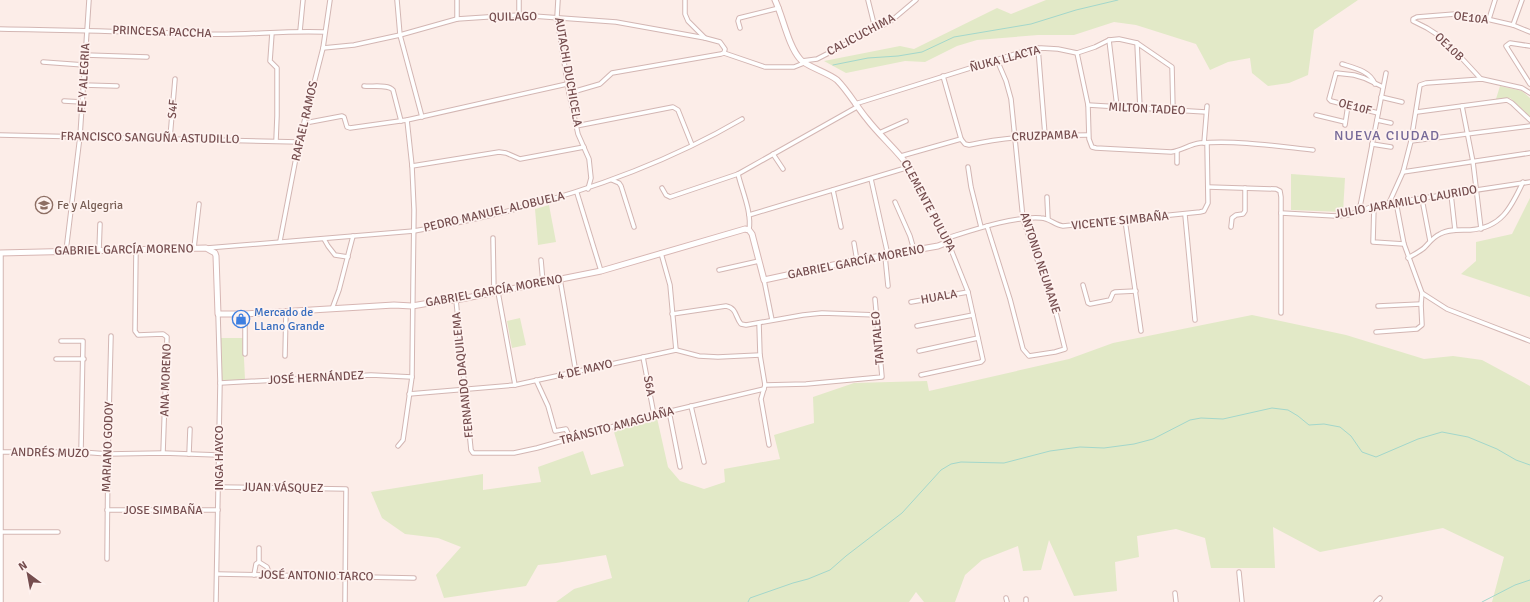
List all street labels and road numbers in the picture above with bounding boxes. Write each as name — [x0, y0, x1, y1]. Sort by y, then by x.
street label: OE10A — [1453, 8, 1490, 28]
street label: QUILAGO — [489, 9, 537, 25]
street label: CALICUCHIMA — [824, 10, 898, 59]
street label: AUTACHI DUCHICELA — [551, 16, 585, 129]
street label: PRINCESA PACCHA — [112, 23, 213, 41]
street label: OE10B — [1431, 29, 1467, 65]
street label: FE Y ALEGRIA — [75, 42, 93, 114]
street label: ÑUKA LLACTA — [968, 42, 1043, 76]
street label: RAFAEL RAMOS — [288, 79, 322, 163]
street label: OE10F — [1337, 96, 1373, 118]
street label: S4F — [165, 99, 181, 119]
street label: MILTON TADEO — [1108, 99, 1186, 119]
street label: CRUZPAMBA — [1011, 127, 1079, 145]
street label: FRANCISCO SANGUÑA ASTUDILLO — [60, 129, 240, 147]
street label: CLEMENTE PULUPA — [897, 157, 959, 255]
street label: JULIO JARAMILLO LAURIDO — [1334, 182, 1478, 222]
street label: PEDRO MANUEL ALOBUELA — [422, 188, 567, 236]
street label: VICENTE SIMBAÑA — [1071, 208, 1170, 234]
street label: ANTONIO NEUMANE — [1016, 210, 1064, 316]
street label: GABRIEL GARCÍA MORENO — [54, 241, 194, 259]
street label: GABRIEL GARCÍA MORENO — [786, 241, 926, 283]
street label: GABRIEL GARCÍA MORENO — [424, 272, 564, 310]
street label: HUALA — [920, 286, 959, 308]
street label: TANTALEO — [868, 310, 888, 366]
street label: FERNANDO DAQUILEMA — [449, 311, 477, 439]
street label: ANA MORENO — [157, 343, 175, 417]
street label: 4 DE MAYO — [556, 356, 614, 384]
street label: JOSÉ HERNÁNDEZ — [268, 368, 365, 388]
street label: S6A — [640, 375, 658, 398]
street label: MARIANO GODOY — [99, 401, 117, 493]
street label: TRÁNSITO AMAGUAÑA — [558, 403, 676, 448]
street label: INGA HAYCO — [212, 425, 227, 491]
street label: ANDRÉS MUZO — [11, 445, 89, 461]
street label: JUAN VÁSQUEZ — [242, 480, 324, 496]
street label: JOSE SIMBAÑA — [123, 503, 203, 518]
street label: JOSÉ ANTONIO TARCO — [258, 567, 374, 585]

